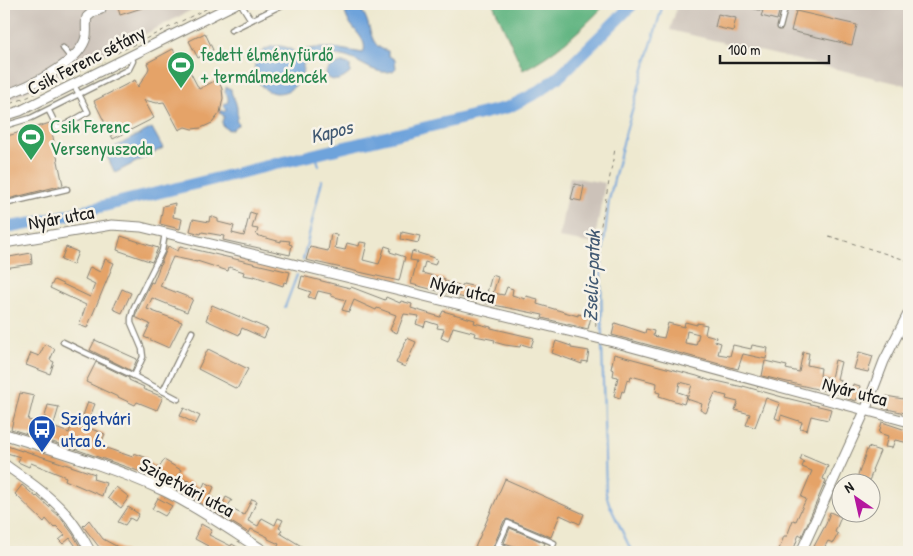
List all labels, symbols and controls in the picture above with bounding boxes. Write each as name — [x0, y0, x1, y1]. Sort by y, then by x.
street label: Csik Ferenc sétány — [22, 19, 150, 101]
scale bar — [720, 32, 829, 64]
text: 100 m — [728, 39, 761, 60]
place label: fedett élményfürdő + termálmedencék — [200, 41, 334, 89]
sports icon: fedett élményfürdő + termálmedencék — [166, 50, 196, 89]
water label: Kapos — [307, 112, 357, 150]
place label: Csik Ferenc Versenyuszoda — [50, 113, 153, 161]
sports icon: Csik Ferenc Versenyuszoda — [16, 122, 46, 161]
street label: Nyár utca — [26, 198, 96, 236]
water label: Zselic-patak — [576, 228, 607, 322]
street label: Nyár utca — [428, 268, 499, 310]
street label: Nyár utca — [820, 370, 891, 412]
place label: Szigetvári utca 6. — [61, 405, 131, 453]
bus stop icon: Szigetvári utca 6. — [27, 414, 57, 453]
street label: Szigetvári utca — [135, 451, 239, 523]
north arrow — [830, 474, 880, 524]
text: N — [840, 477, 857, 497]

